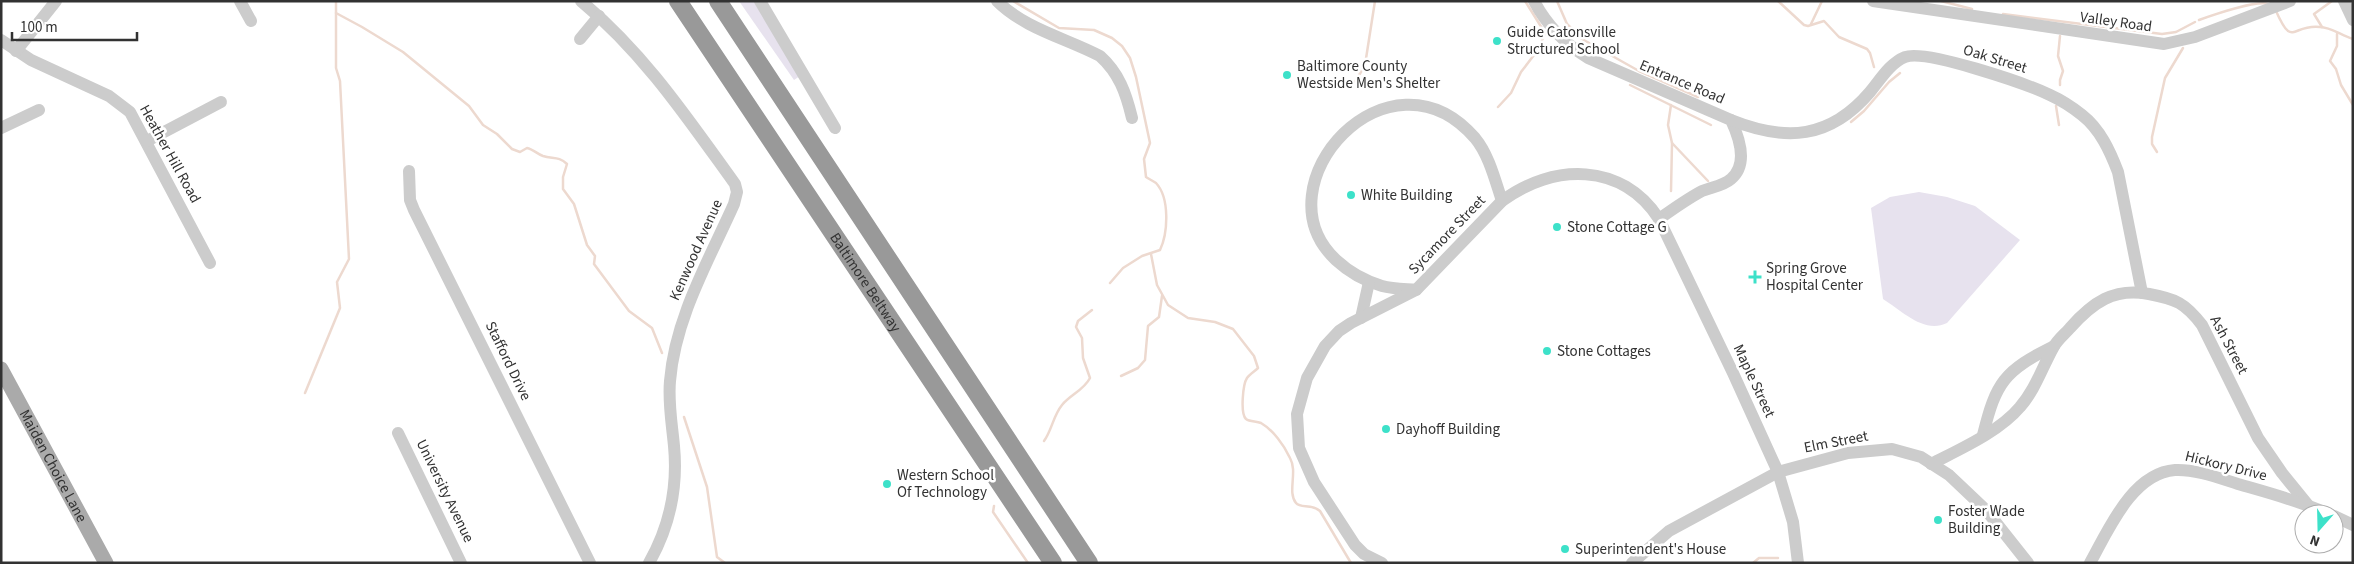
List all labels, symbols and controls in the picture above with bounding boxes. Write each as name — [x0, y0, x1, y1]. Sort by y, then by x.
street label: Valley Road — [2079, 7, 2153, 37]
scale bar — [12, 10, 138, 42]
text: 100 m — [20, 17, 58, 38]
place label: Guide Catonsville Structured School — [1507, 22, 1620, 60]
marker: Guide Catonsville Structured School — [1491, 35, 1503, 47]
street label: Oak Street — [1961, 39, 2029, 79]
street label: Entrance Road — [1636, 55, 1728, 109]
place label: Baltimore County Westside Men's Shelter — [1297, 56, 1441, 94]
marker: Baltimore County Westside Men's Shelter — [1281, 69, 1293, 81]
street label: Heather Hill Road — [134, 101, 206, 207]
place label: White Building — [1361, 185, 1453, 206]
marker: White Building — [1345, 189, 1357, 201]
street label: Sycamore Street — [1404, 191, 1490, 279]
street label: Kenwood Avenue — [664, 196, 728, 304]
place label: Stone Cottage G — [1567, 217, 1667, 238]
marker: Stone Cottage G — [1551, 221, 1563, 233]
street label: Baltimore Beltway — [825, 228, 906, 336]
place label: Spring Grove Hospital Center — [1766, 258, 1864, 296]
marker: Spring Grove Hospital Center — [1748, 270, 1762, 284]
street label: Ash Street — [2205, 312, 2253, 378]
street label: Stafford Drive — [480, 318, 536, 404]
place label: Stone Cottages — [1557, 341, 1651, 362]
street label: Maple Street — [1728, 341, 1780, 421]
marker: Stone Cottages — [1541, 345, 1553, 357]
street label: Maiden Choice Lane — [14, 406, 92, 526]
place label: Dayhoff Building — [1396, 419, 1500, 440]
marker: Dayhoff Building — [1380, 423, 1392, 435]
street label: Elm Street — [1802, 426, 1870, 458]
street label: University Avenue — [411, 436, 479, 546]
street label: Hickory Drive — [2183, 446, 2269, 486]
place label: Western School Of Technology — [897, 465, 994, 503]
marker: Western School Of Technology — [881, 478, 893, 490]
place label: Foster Wade Building — [1948, 501, 2025, 539]
north arrow — [2294, 504, 2344, 554]
marker: Foster Wade Building — [1932, 514, 1944, 526]
text: N — [2307, 529, 2323, 551]
place label: Superintendent's House — [1575, 539, 1726, 560]
marker: Superintendent's House — [1559, 543, 1571, 555]

